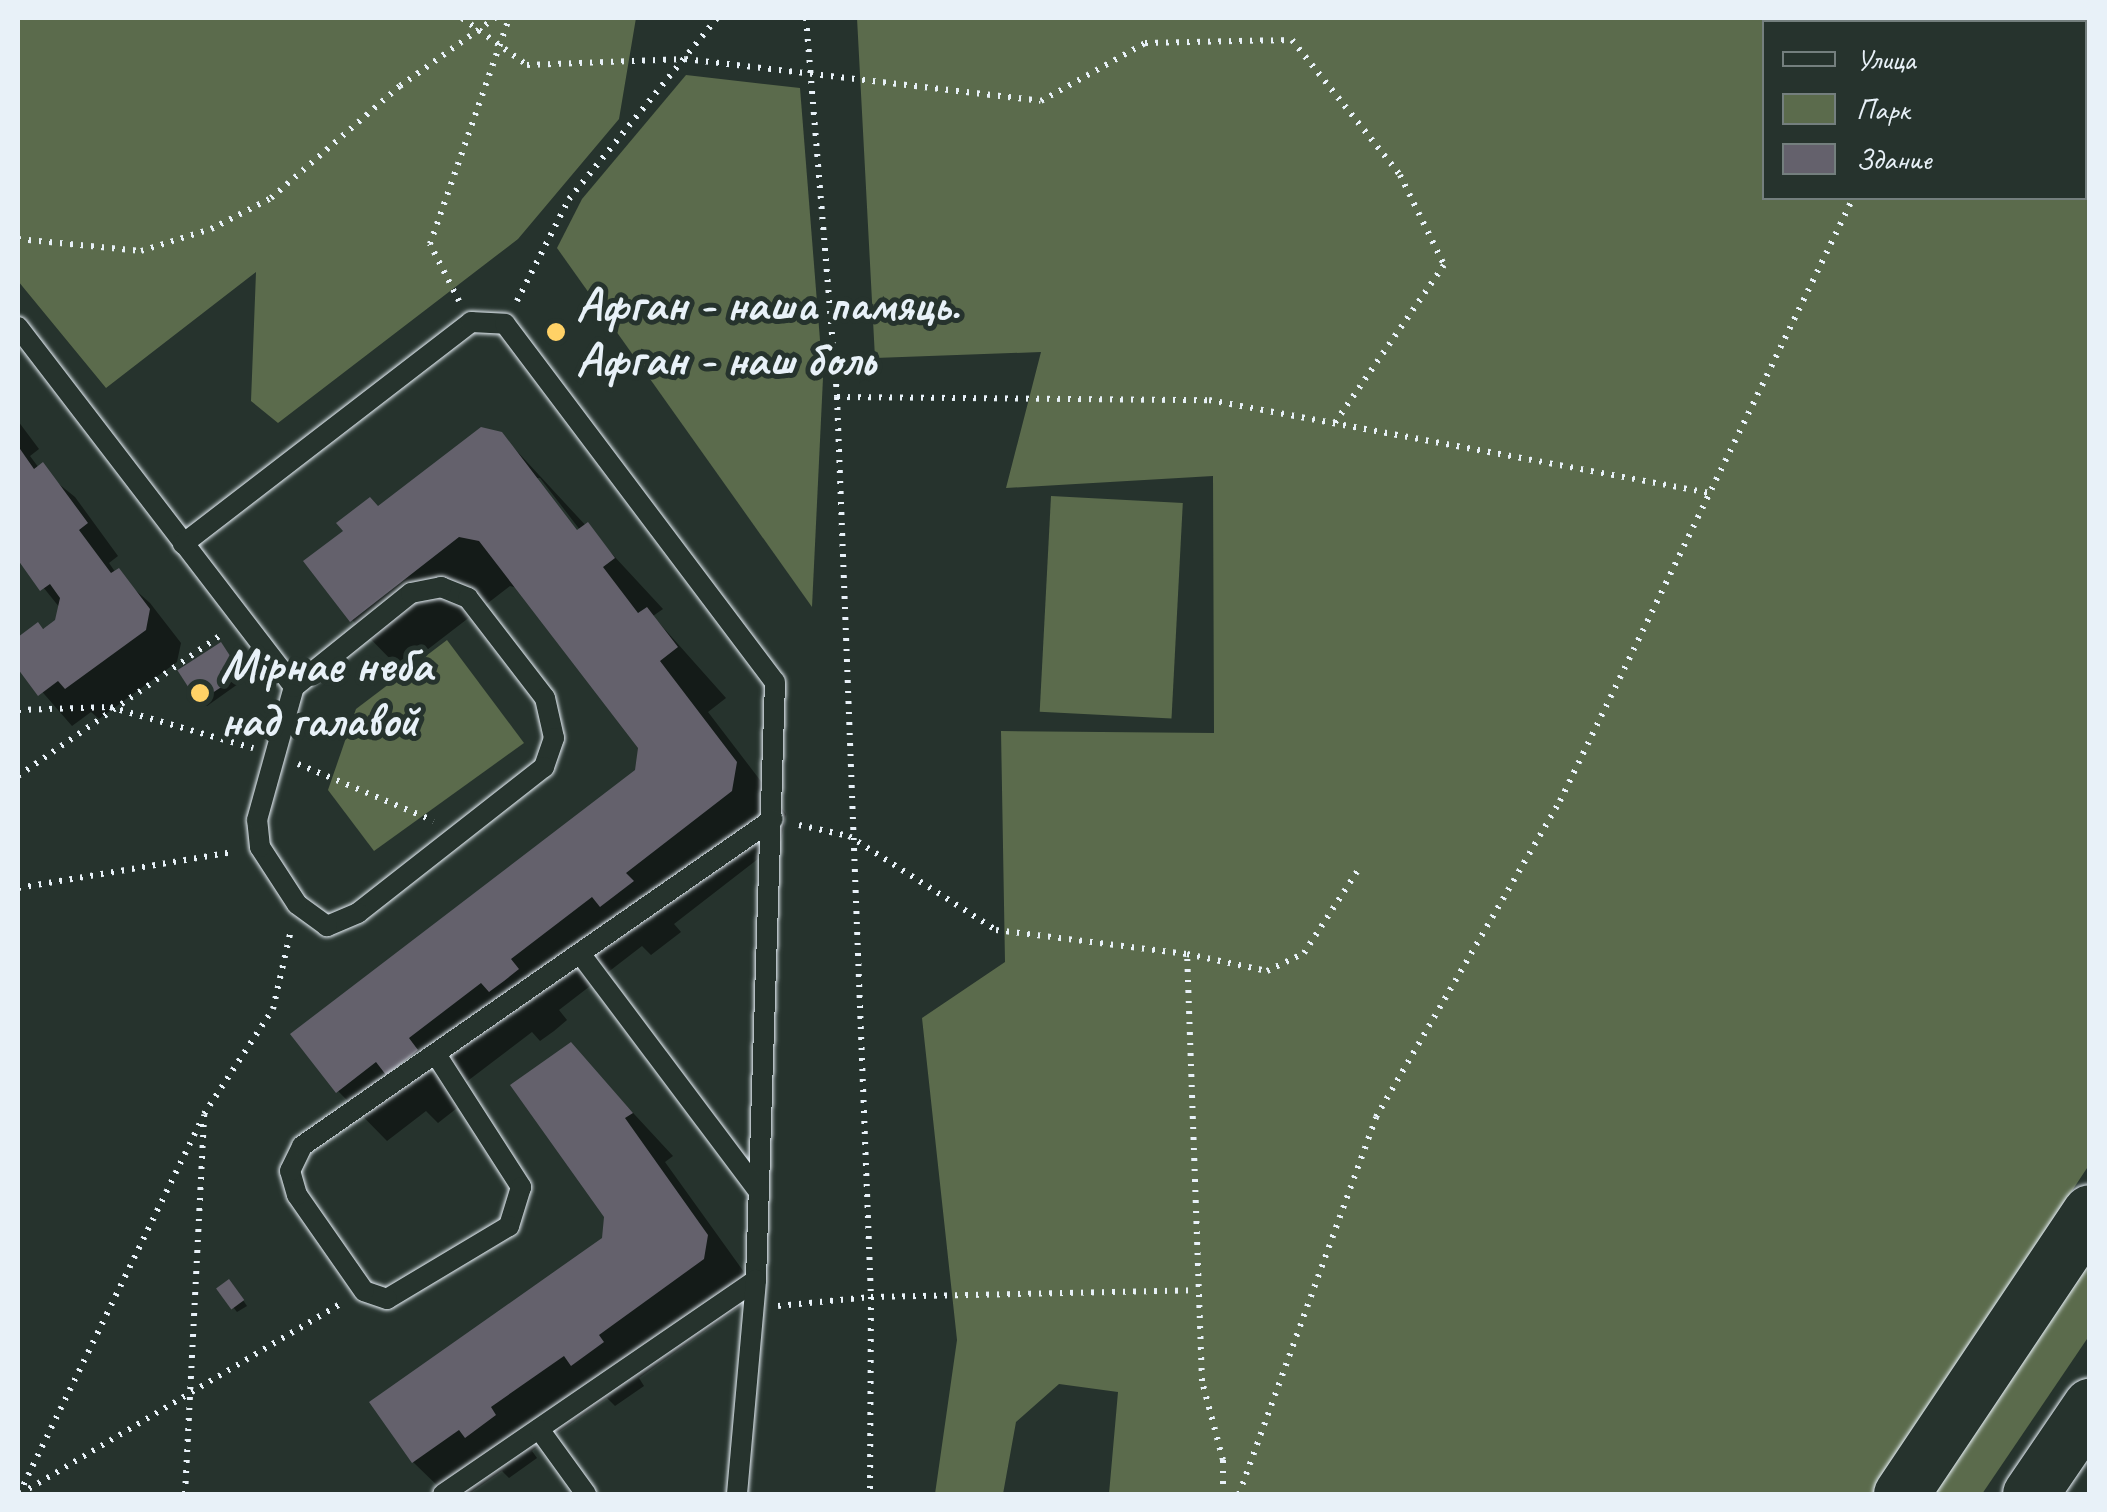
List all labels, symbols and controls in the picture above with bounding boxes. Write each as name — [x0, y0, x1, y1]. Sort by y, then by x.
legend — [1762, 20, 2087, 200]
text: Улица — [1856, 40, 1915, 78]
text: Парк — [1856, 90, 1910, 128]
text: Здание — [1856, 140, 1931, 178]
place label: Афган - наша памяць. Афган - наш боль — [576, 275, 965, 388]
marker: Афган - наша памяць. Афган - наш боль — [545, 321, 567, 343]
place label: Мірнае неба над галавой — [220, 636, 428, 749]
marker: Мірнае неба над галавой — [189, 682, 211, 704]

